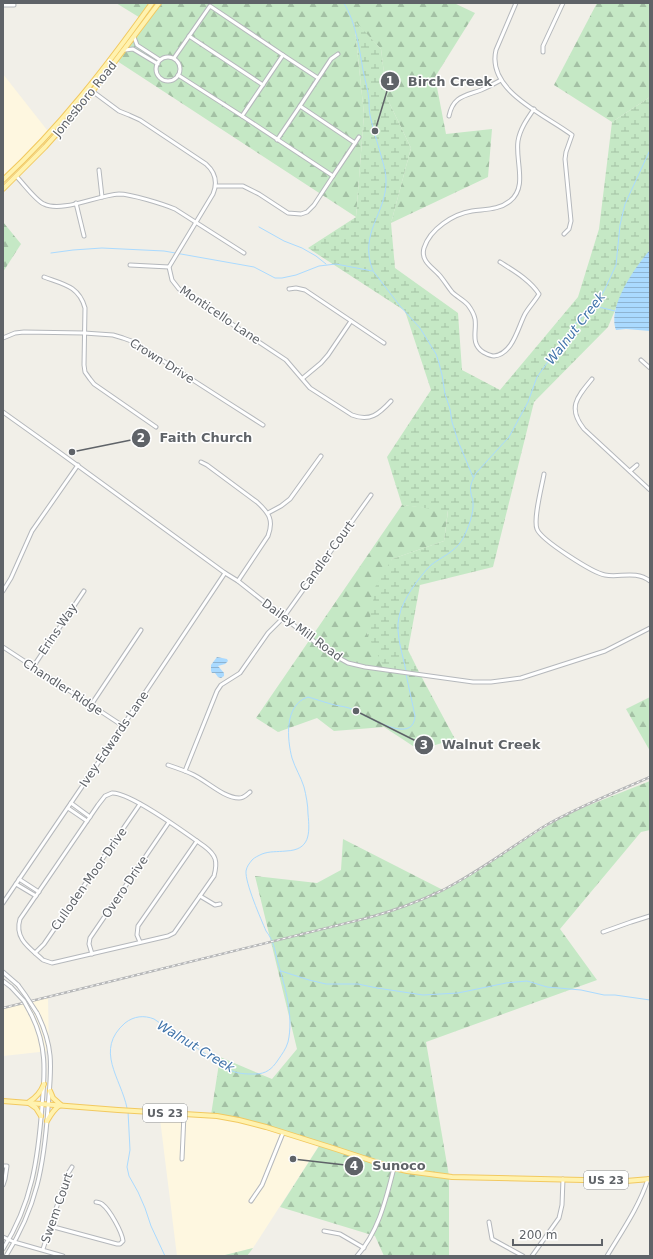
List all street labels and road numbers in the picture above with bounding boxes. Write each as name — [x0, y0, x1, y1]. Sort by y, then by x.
street label: Jonesboro Road — [50, 58, 120, 140]
street label: Monticello Lane — [177, 283, 263, 347]
street label: Crown Drive — [127, 336, 197, 386]
street label: Candler Court — [297, 518, 357, 594]
street label: Dailey Mill Road — [259, 596, 345, 664]
street label: Erins Way — [36, 601, 80, 657]
street label: Chandler Ridge — [20, 656, 106, 718]
street label: Ivey Edwards Lane — [77, 688, 151, 790]
street label: Culloden Moor Drive — [48, 825, 130, 933]
street label: Overo Drive — [99, 853, 151, 921]
road number: US 23 — [143, 1104, 187, 1122]
street label: Swem Court — [38, 1171, 76, 1245]
road number: US 23 — [584, 1171, 628, 1189]

